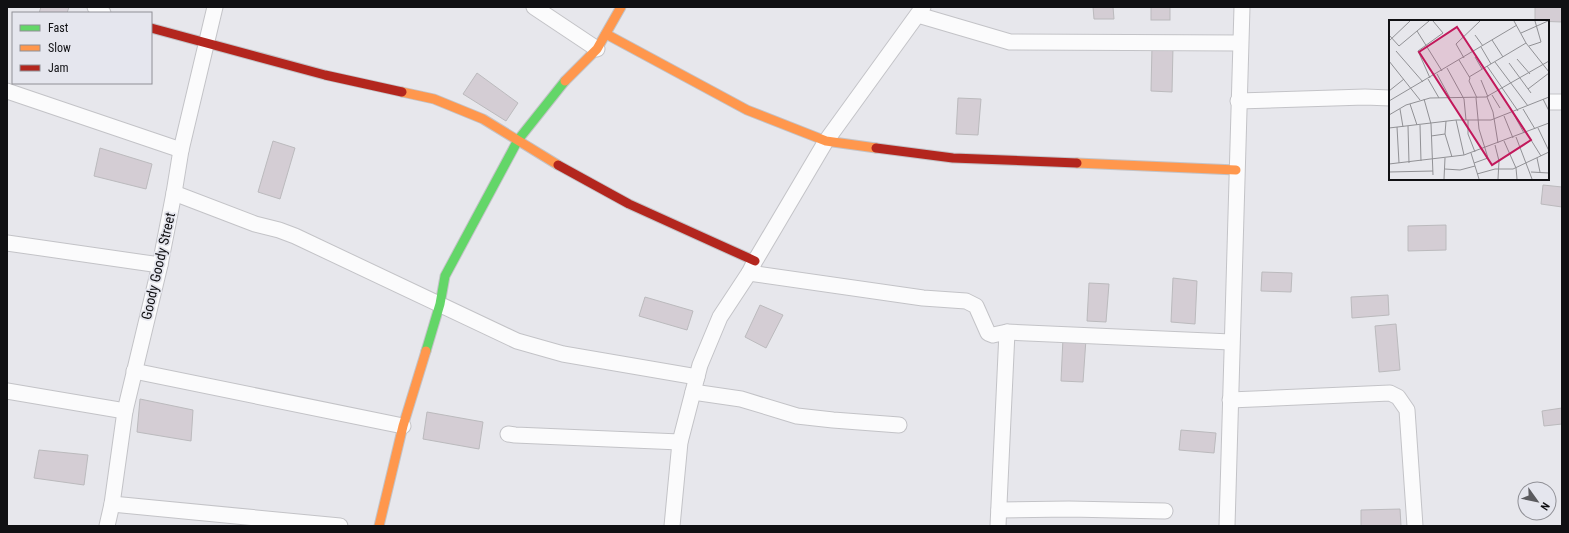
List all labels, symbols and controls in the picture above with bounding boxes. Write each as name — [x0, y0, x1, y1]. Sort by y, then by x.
legend — [12, 12, 152, 84]
inset map — [1389, 20, 1549, 180]
text: Fast — [48, 21, 69, 35]
text: Slow — [48, 41, 71, 55]
text: Jam — [48, 61, 69, 75]
street label: Goody Goody Street — [138, 211, 178, 321]
north arrow — [1517, 481, 1557, 521]
text: N — [1538, 500, 1552, 513]

